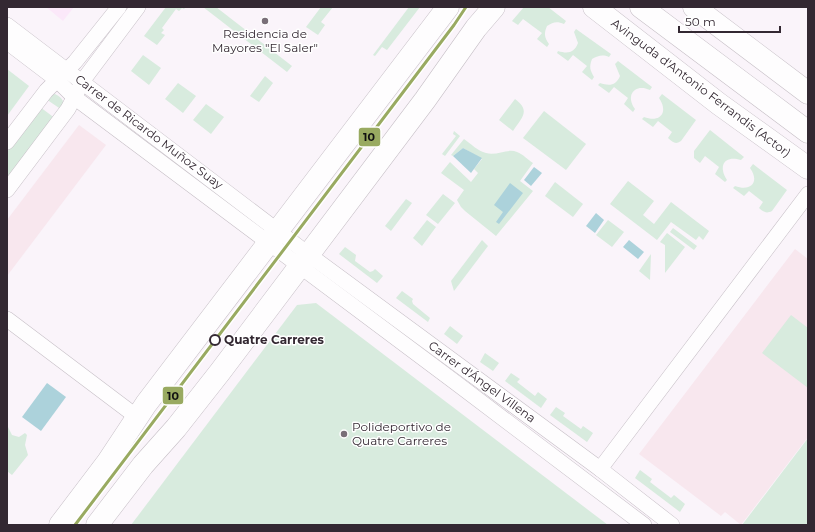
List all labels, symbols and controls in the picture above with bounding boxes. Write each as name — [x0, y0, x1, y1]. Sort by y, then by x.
scale bar — [679, 8, 780, 34]
text: 50 m — [685, 14, 716, 29]
street label: Avinguda d'Antonio Ferrandis (Actor) — [609, 15, 794, 160]
marker: Residencia de Mayores "El Saler" — [260, 16, 270, 26]
place label: Residencia de Mayores "El Saler" — [212, 26, 318, 55]
street label: Carrer de Ricardo Muñoz Suay — [73, 71, 226, 192]
line badge: 10 — [358, 127, 381, 147]
text: 10 — [363, 130, 375, 144]
place label: Quatre Carreres — [224, 332, 324, 347]
marker: Quatre Carreres — [209, 334, 221, 346]
street label: Carrer d'Ángel Villena — [426, 338, 539, 426]
line badge: 10 — [162, 386, 184, 405]
text: 10 — [167, 389, 179, 403]
place label: Polideportivo de Quatre Carreres — [352, 419, 451, 448]
marker: Polideportivo de Quatre Carreres — [339, 429, 349, 439]

